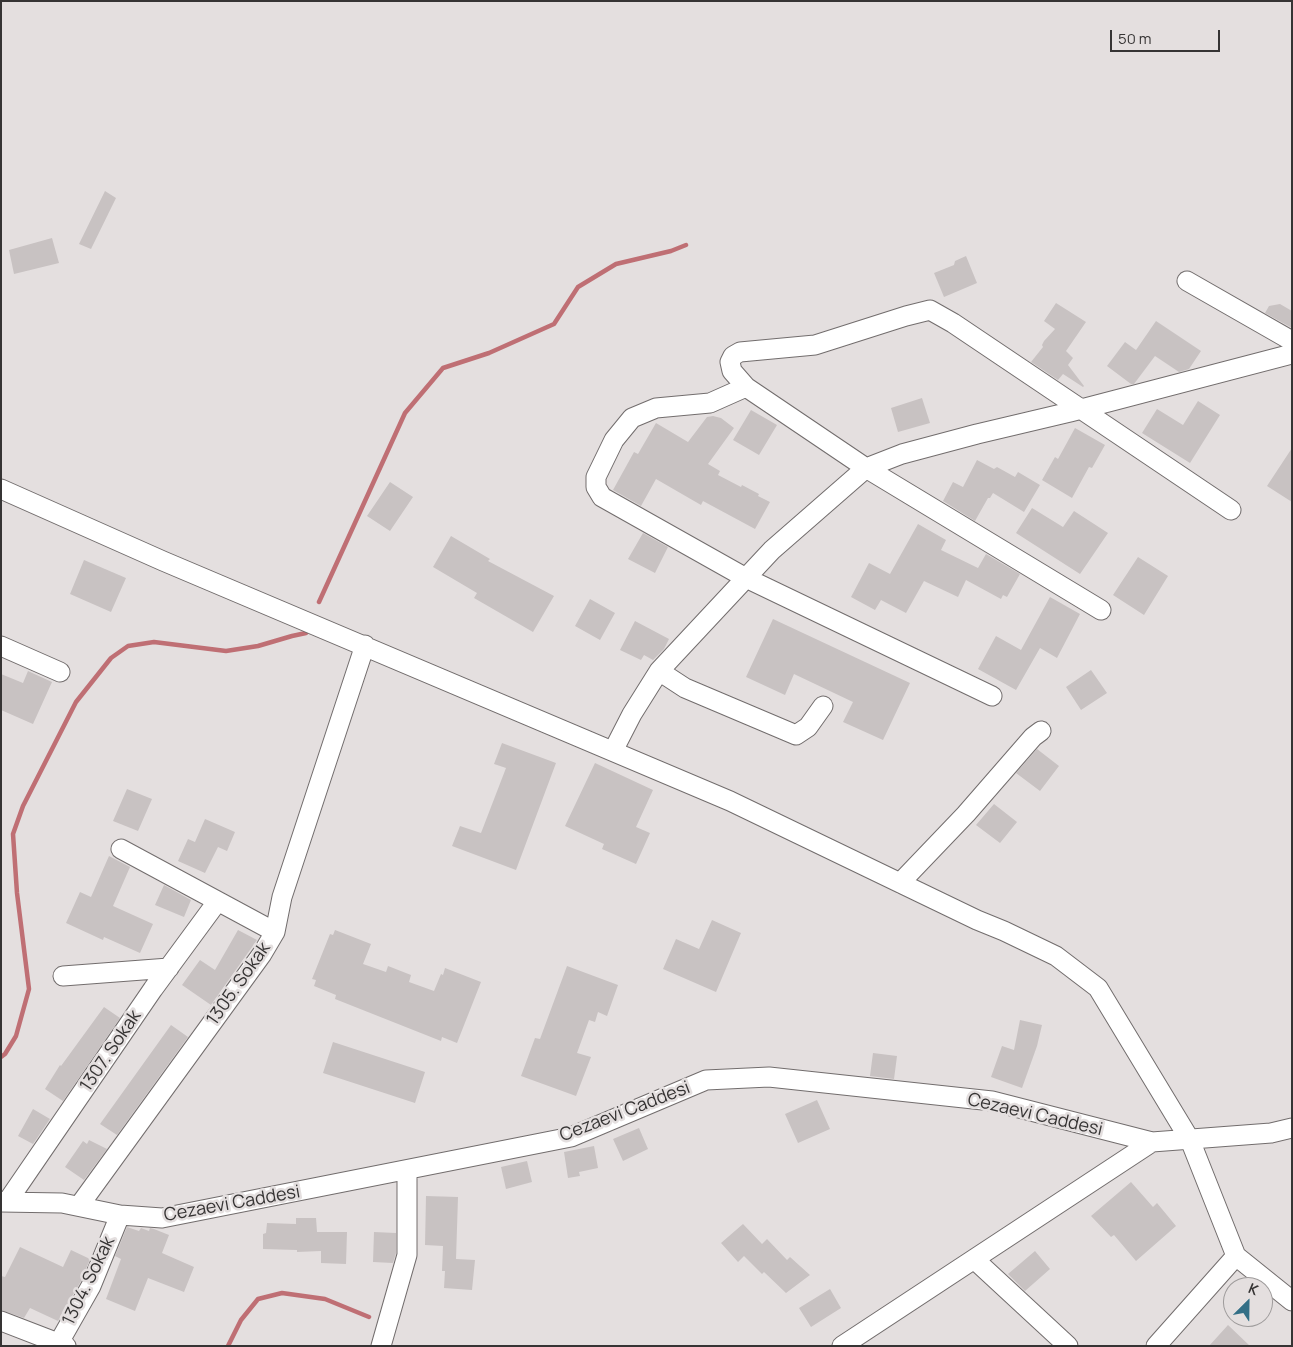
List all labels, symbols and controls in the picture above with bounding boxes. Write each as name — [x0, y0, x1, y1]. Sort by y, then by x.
scale bar — [1113, 20, 1223, 52]
text: 50 m — [1118, 28, 1152, 49]
street label: 1305. Sokak — [203, 938, 275, 1030]
street label: 1307. Sokak — [76, 1006, 146, 1096]
street label: Cezaevi Caddesi — [557, 1077, 693, 1147]
street label: Cezaevi Caddesi — [965, 1089, 1105, 1141]
street label: Cezaevi Caddesi — [162, 1181, 302, 1227]
street label: 1304. Sokak — [58, 1233, 120, 1329]
north arrow — [1223, 1277, 1273, 1327]
text: K — [1246, 1278, 1262, 1299]

